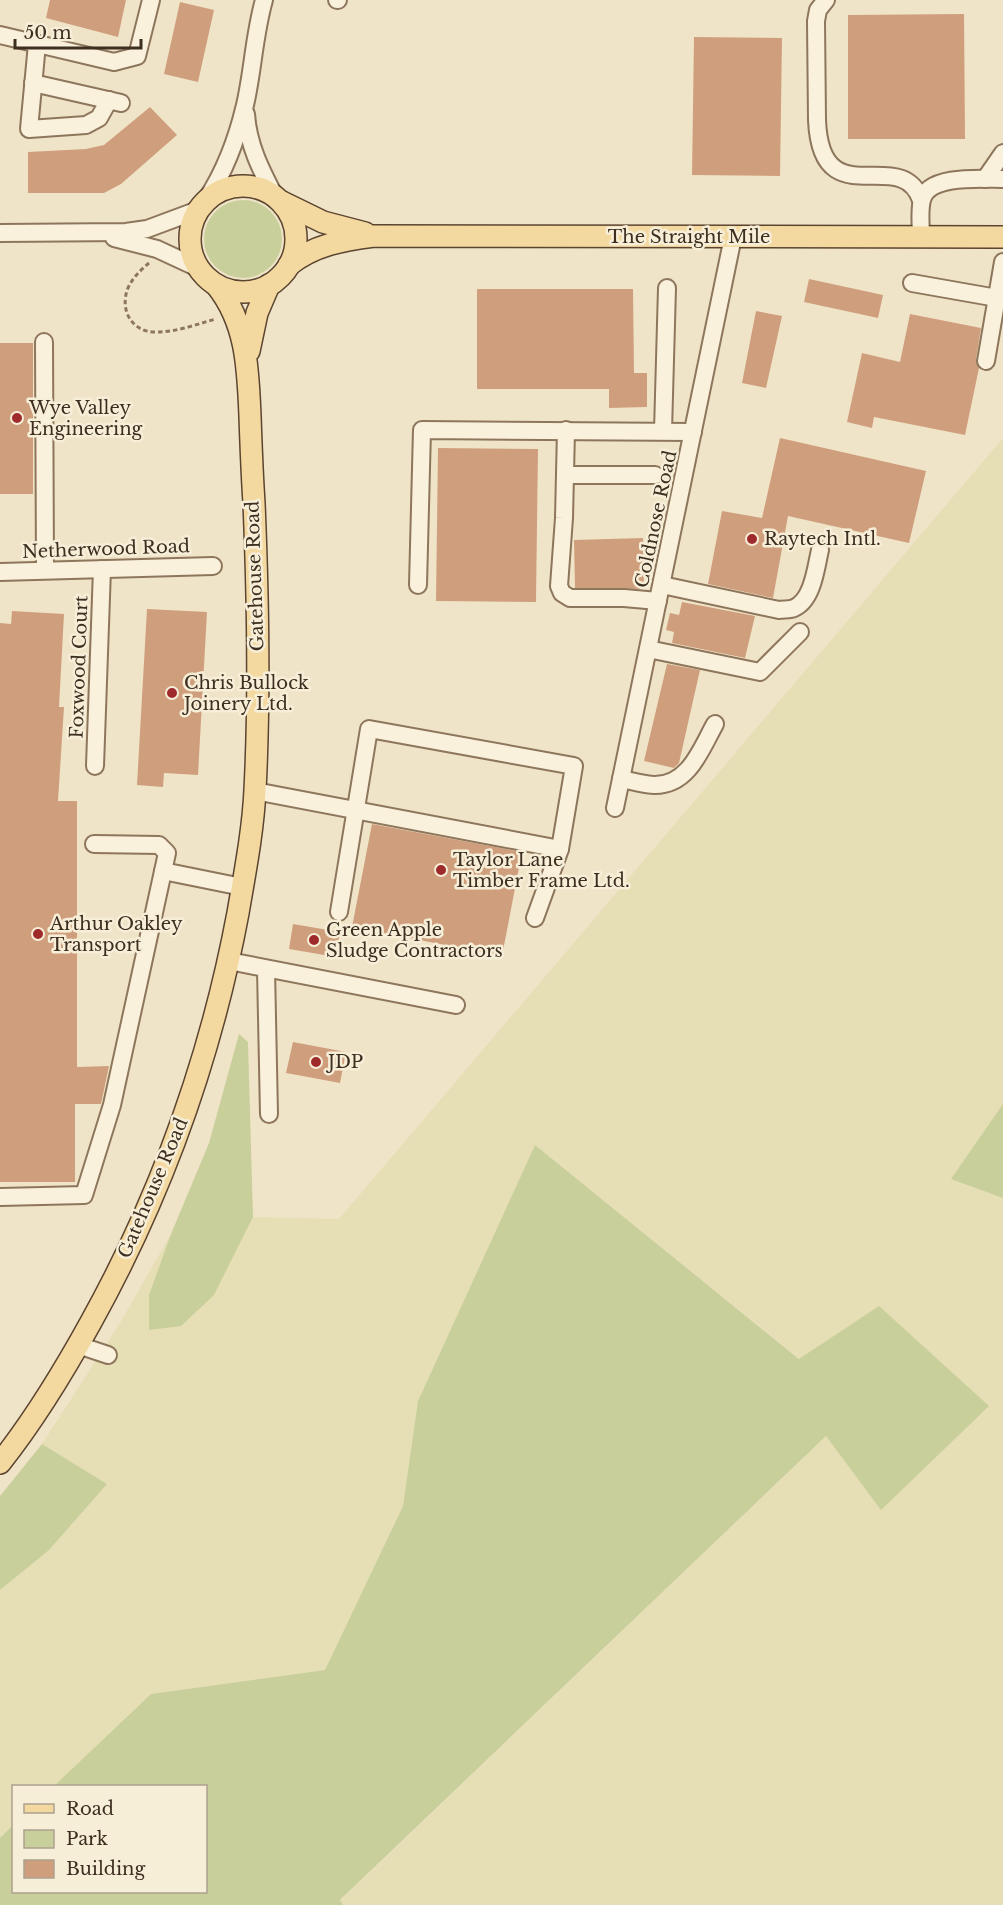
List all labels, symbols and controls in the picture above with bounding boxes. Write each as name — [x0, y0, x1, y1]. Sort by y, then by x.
scale bar — [15, 12, 141, 50]
text: 50 m — [24, 22, 72, 44]
street label: The Straight Mile — [608, 226, 770, 248]
place label: Wye Valley Engineering — [28, 397, 143, 440]
marker: Wye Valley Engineering — [10, 411, 24, 425]
street label: Coldnose Road — [631, 448, 681, 590]
street label: Gatehouse Road — [241, 500, 269, 652]
place label: Raytech Intl. — [764, 528, 881, 550]
marker: Raytech Intl. — [745, 532, 759, 546]
street label: Netherwood Road — [22, 535, 190, 563]
street label: Foxwood Court — [66, 595, 92, 739]
place label: Chris Bullock Joinery Ltd. — [182, 672, 309, 715]
marker: Chris Bullock Joinery Ltd. — [165, 686, 179, 700]
place label: Taylor Lane Timber Frame Ltd. — [453, 849, 630, 892]
marker: Taylor Lane Timber Frame Ltd. — [434, 863, 448, 877]
place label: Arthur Oakley Transport — [49, 913, 183, 956]
place label: Green Apple Sludge Contractors — [326, 919, 503, 962]
marker: Arthur Oakley Transport — [31, 927, 45, 941]
marker: Green Apple Sludge Contractors — [307, 933, 321, 947]
place label: JDP — [326, 1051, 363, 1073]
marker: JDP — [309, 1055, 323, 1069]
street label: Gatehouse Road — [113, 1114, 193, 1262]
legend — [12, 1785, 207, 1893]
text: Road — [66, 1798, 114, 1820]
text: Park — [66, 1828, 108, 1850]
text: Building — [66, 1858, 145, 1880]

